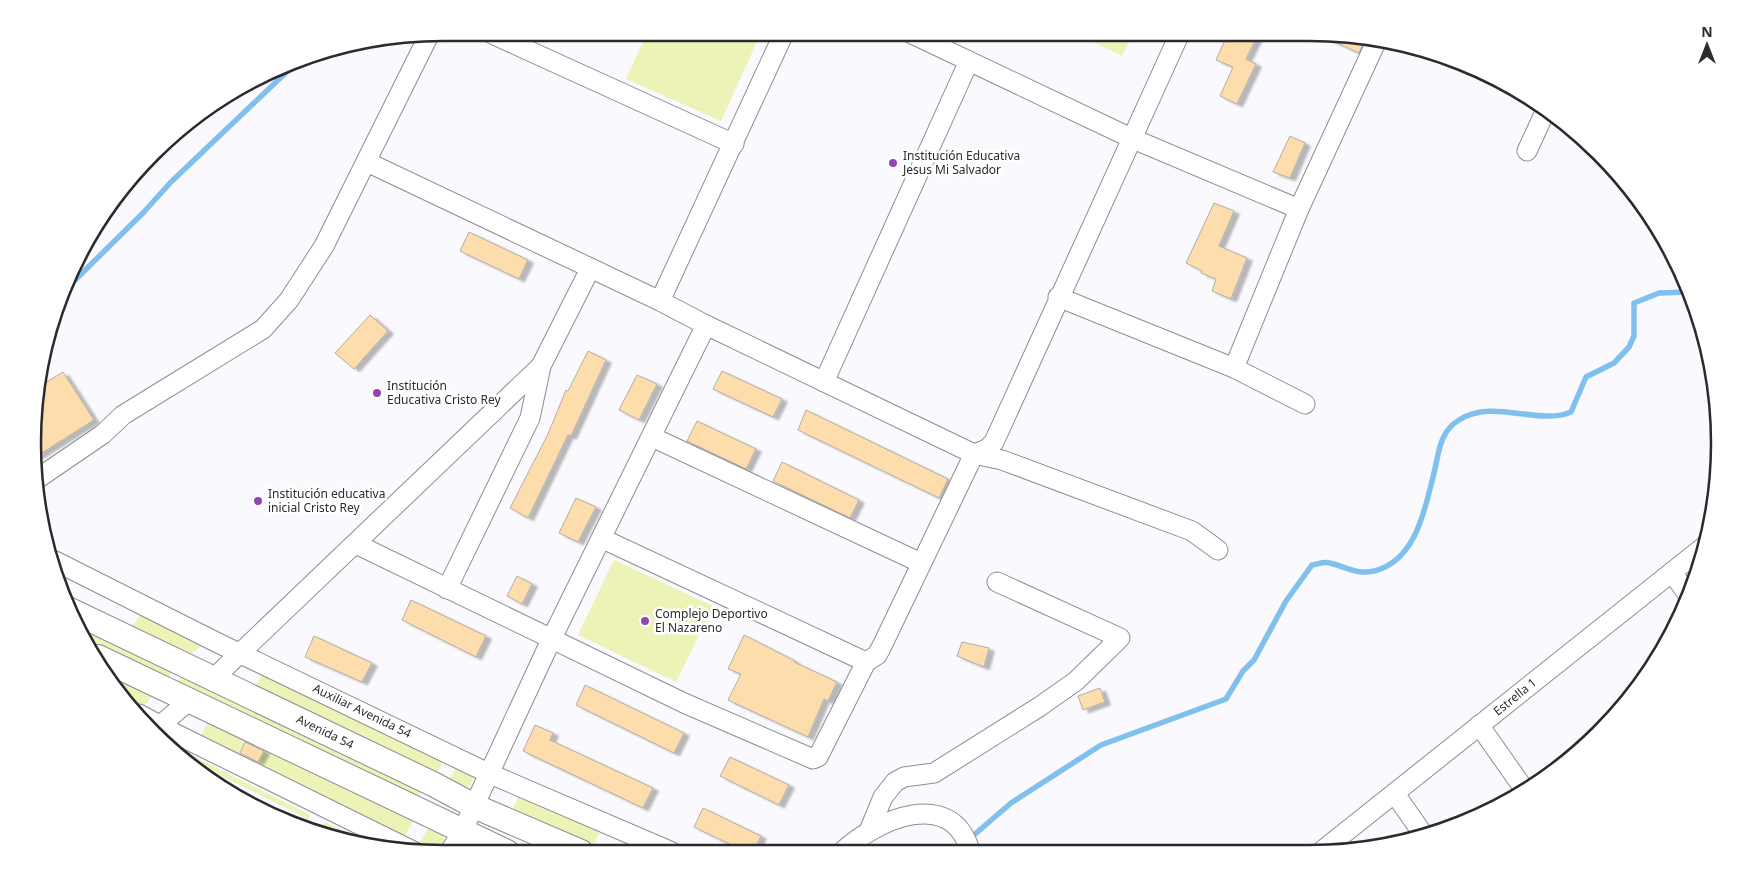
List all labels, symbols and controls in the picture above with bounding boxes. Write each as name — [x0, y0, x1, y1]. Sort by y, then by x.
north arrow — [1682, 20, 1732, 70]
text: N — [1701, 22, 1713, 41]
place label: Institución Educativa Jesus Mi Salvador — [902, 147, 1020, 178]
marker: Institución Educativa Jesus Mi Salvador — [887, 157, 899, 169]
place label: Institución Educativa Cristo Rey — [387, 377, 501, 408]
marker: Institución Educativa Cristo Rey — [371, 387, 383, 399]
place label: Institución educativa inicial Cristo Rey — [268, 485, 385, 516]
marker: Institución educativa inicial Cristo Rey — [252, 495, 264, 507]
place label: Complejo Deportivo El Nazareno — [655, 605, 768, 636]
marker: Complejo Deportivo El Nazareno — [639, 615, 651, 627]
street label: Estrella 1 — [1489, 674, 1540, 719]
street label: Auxiliar Avenida 54 — [311, 681, 413, 741]
street label: Avenida 54 — [294, 712, 356, 752]

